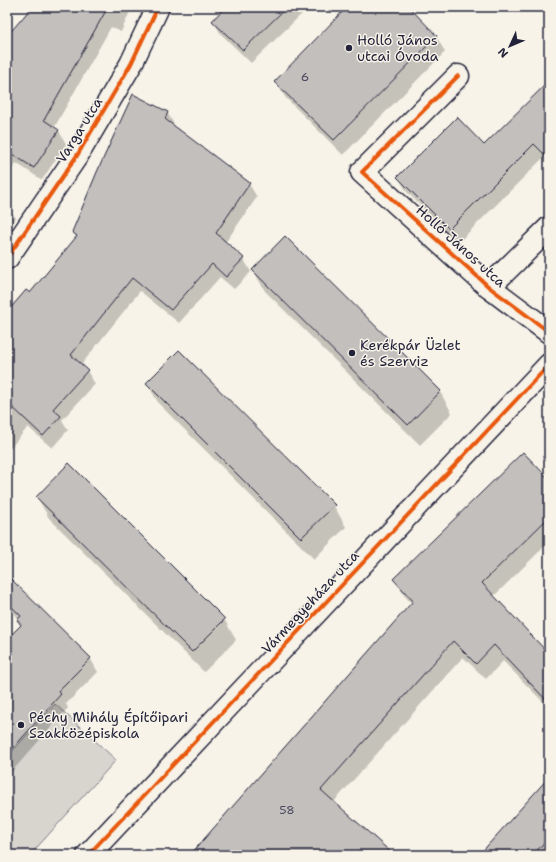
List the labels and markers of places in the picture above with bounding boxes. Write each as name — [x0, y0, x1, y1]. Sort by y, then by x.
place label: Holló János utcai Óvoda — [357, 31, 439, 65]
marker: Holló János utcai Óvoda — [344, 43, 354, 53]
place label: Kerékpár Üzlet és Szerviz — [360, 336, 461, 370]
marker: Kerékpár Üzlet és Szerviz — [347, 348, 357, 358]
place label: Péchy Mihály Építőipari Szakközépiskola — [29, 708, 188, 742]
marker: Péchy Mihály Építőipari Szakközépiskola — [16, 720, 26, 730]

